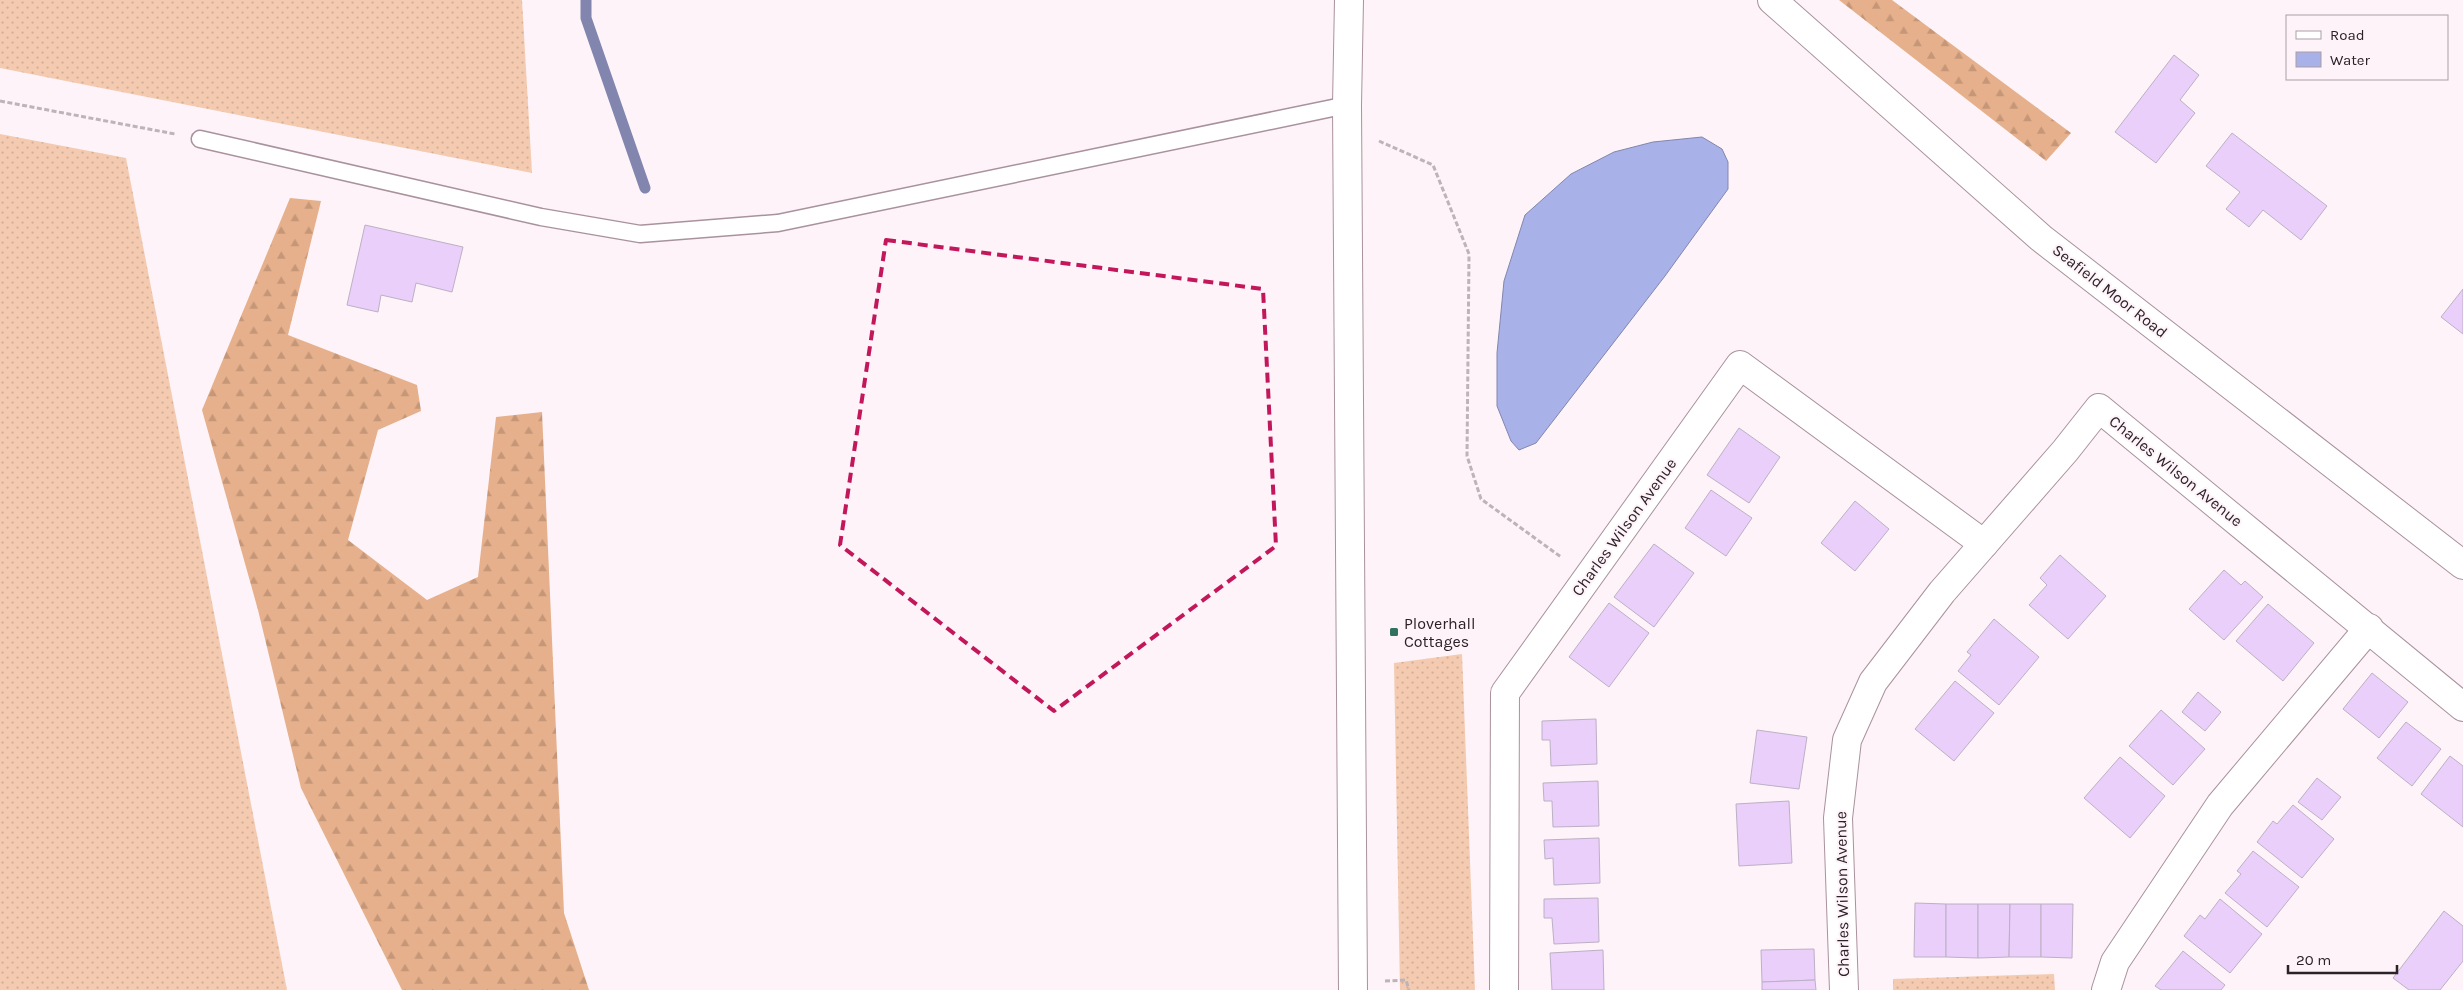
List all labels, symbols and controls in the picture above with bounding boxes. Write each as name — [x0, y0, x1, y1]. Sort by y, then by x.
legend — [2286, 15, 2448, 80]
text: Road — [2330, 26, 2365, 44]
text: Water — [2330, 51, 2371, 69]
street label: Seafield Moor Road — [2049, 240, 2171, 342]
street label: Charles Wilson Avenue — [2106, 411, 2246, 531]
street label: Charles Wilson Avenue — [1568, 454, 1680, 600]
place label: Ploverhall Cottages — [1404, 614, 1476, 651]
marker: Ploverhall Cottages — [1388, 626, 1400, 638]
street label: Charles Wilson Avenue — [1831, 811, 1853, 977]
scale bar — [2288, 942, 2397, 974]
text: 20 m — [2296, 951, 2331, 969]

